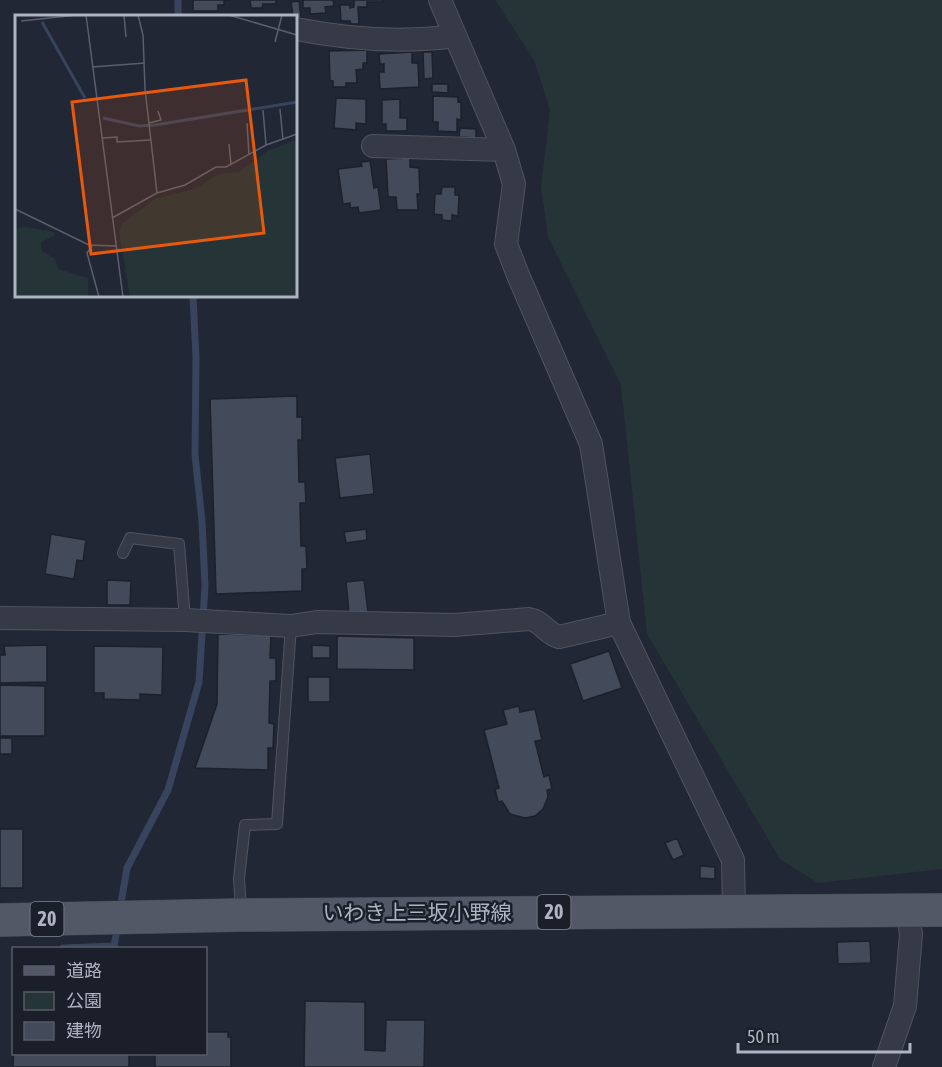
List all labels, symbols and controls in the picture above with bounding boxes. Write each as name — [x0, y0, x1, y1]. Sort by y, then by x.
inset map — [15, 15, 297, 297]
road number: 20 — [538, 895, 570, 929]
street label: いわき上三坂小野線 — [323, 900, 512, 924]
road number: 20 — [30, 902, 63, 936]
legend — [12, 947, 207, 1055]
text: 道路 — [66, 960, 102, 981]
text: 公園 — [66, 990, 102, 1011]
scale bar — [738, 1016, 910, 1054]
text: 建物 — [66, 1020, 102, 1041]
text: 50 m — [747, 1026, 779, 1047]

